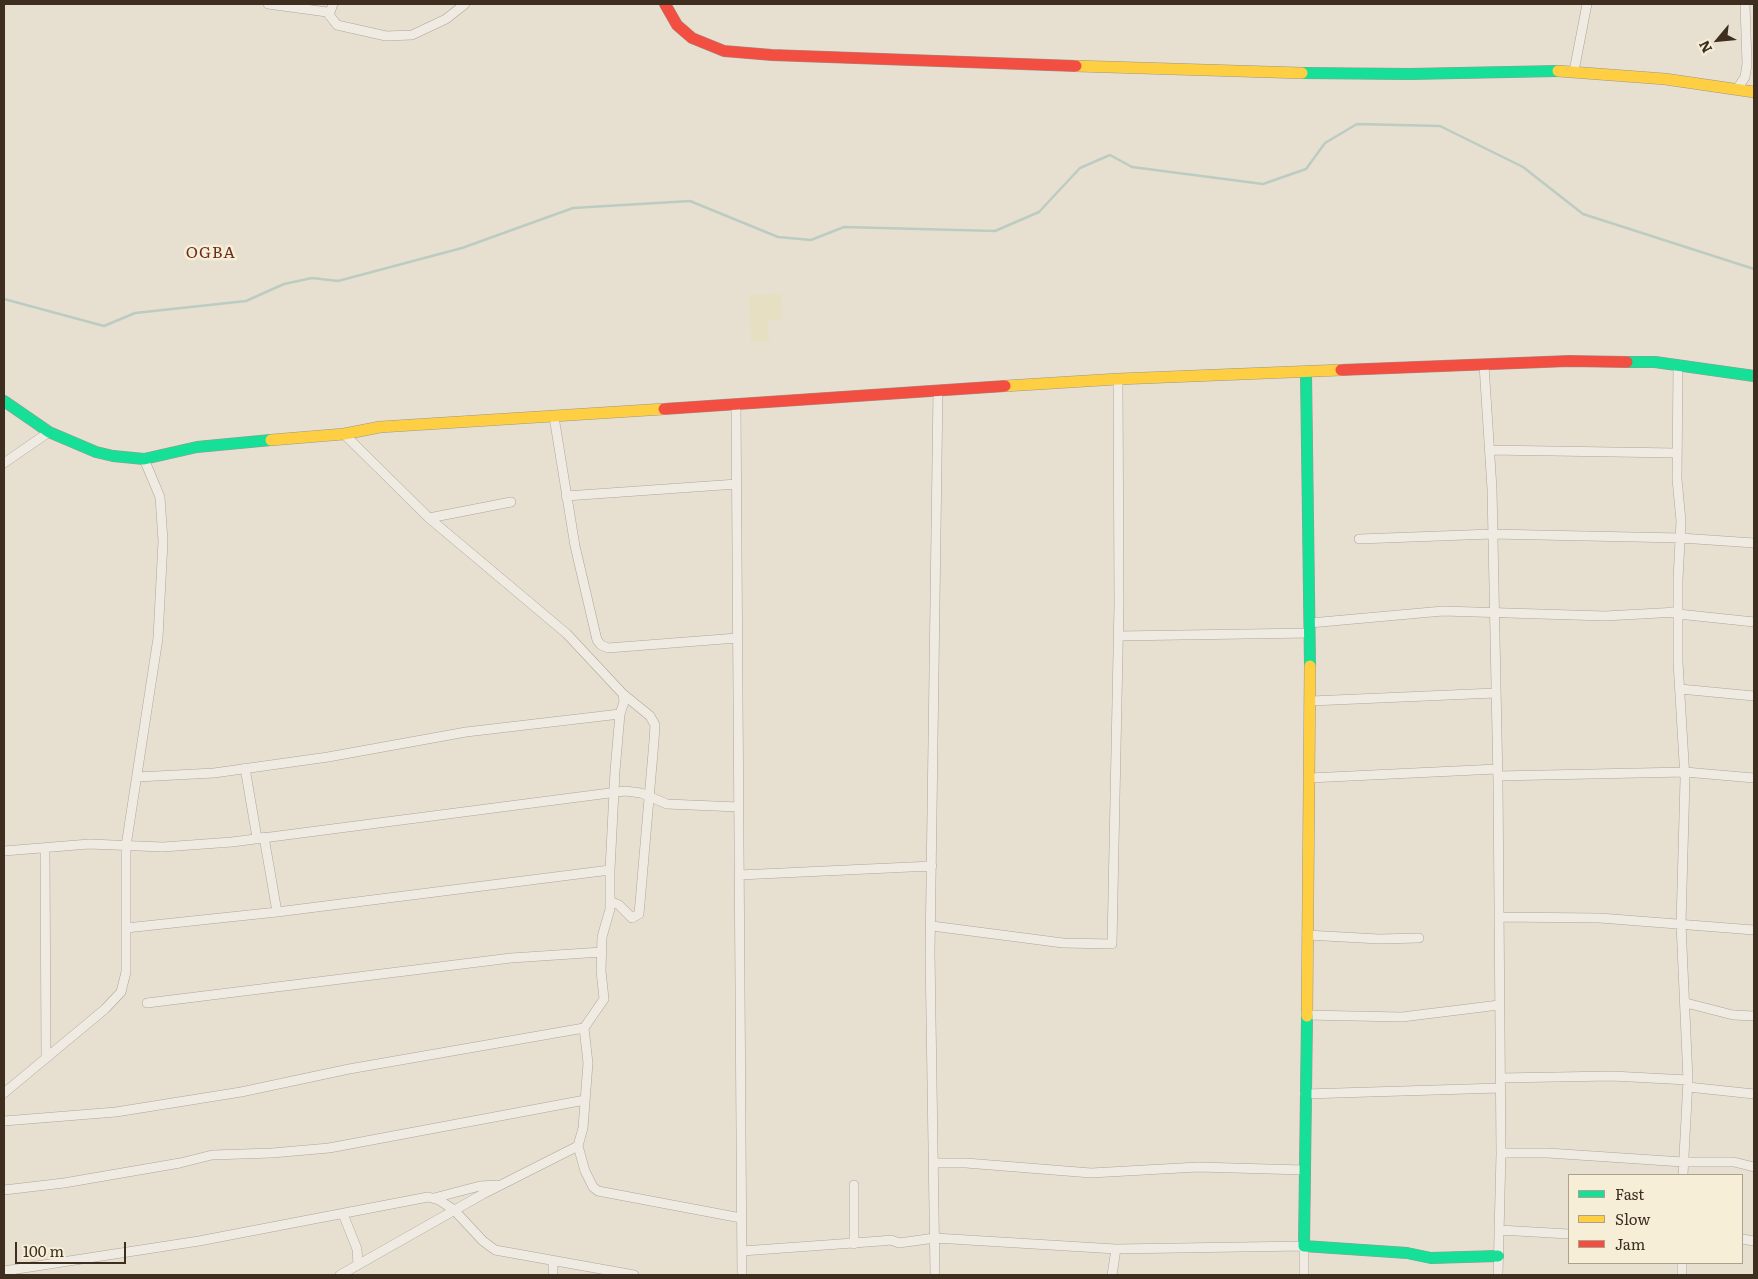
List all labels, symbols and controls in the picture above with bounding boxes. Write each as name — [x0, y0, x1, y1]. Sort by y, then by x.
north arrow — [1693, 15, 1743, 65]
text: N — [1693, 37, 1716, 57]
district label: OGBA — [185, 243, 237, 263]
legend — [1568, 1174, 1743, 1264]
text: Fast — [1615, 1182, 1644, 1205]
text: Slow — [1615, 1207, 1650, 1230]
scale bar — [18, 1232, 129, 1264]
text: Jam — [1615, 1232, 1645, 1255]
text: 100 m — [23, 1239, 64, 1262]

